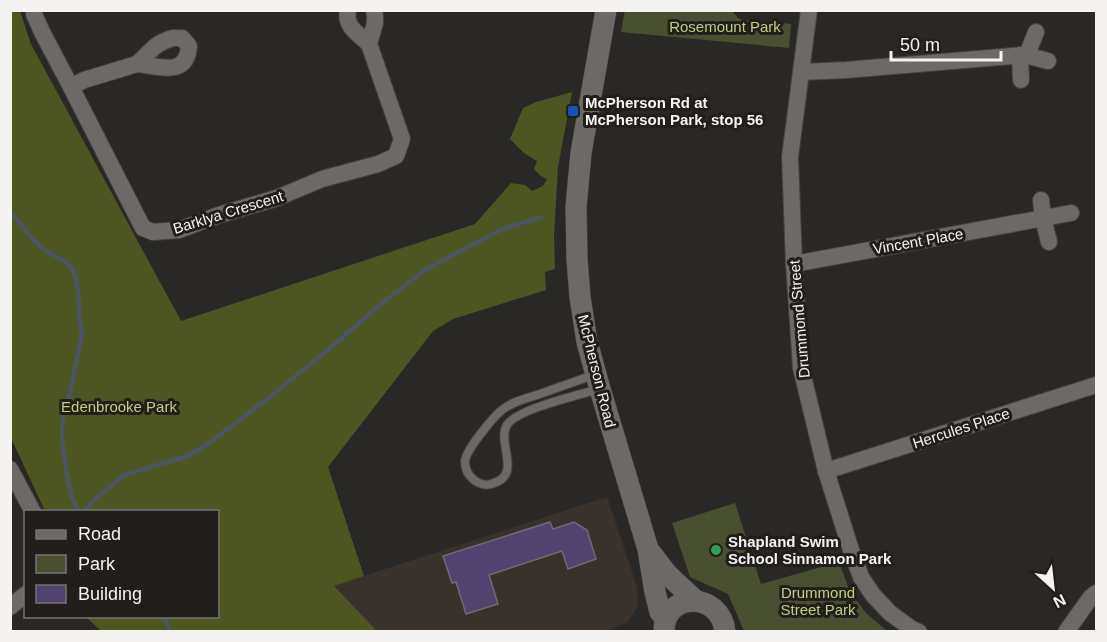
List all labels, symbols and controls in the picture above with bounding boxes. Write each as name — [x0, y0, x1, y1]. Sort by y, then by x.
park label: Rosemount Park — [669, 18, 781, 35]
scale bar — [891, 24, 1000, 62]
text: 50 m — [900, 35, 940, 55]
place label: McPherson Rd at McPherson Park, stop 56 — [585, 94, 763, 128]
marker: McPherson Rd at McPherson Park, stop 56 — [566, 104, 580, 118]
street label: Barklya Crescent — [171, 187, 286, 237]
street label: Vincent Place — [871, 225, 965, 257]
street label: Drummond Street — [785, 258, 813, 379]
street label: McPherson Road — [575, 313, 619, 429]
park label: Edenbrooke Park — [61, 398, 177, 415]
street label: Hercules Place — [910, 404, 1012, 452]
legend — [24, 510, 219, 618]
text: Road — [78, 524, 121, 544]
place label: Shapland Swim School Sinnamon Park — [728, 533, 892, 567]
marker: Shapland Swim School Sinnamon Park — [709, 543, 723, 557]
text: Park — [78, 554, 116, 574]
north arrow — [1023, 558, 1083, 618]
text: Building — [78, 584, 142, 604]
park label: Drummond Street Park — [780, 584, 856, 618]
text: N — [1051, 591, 1069, 611]

